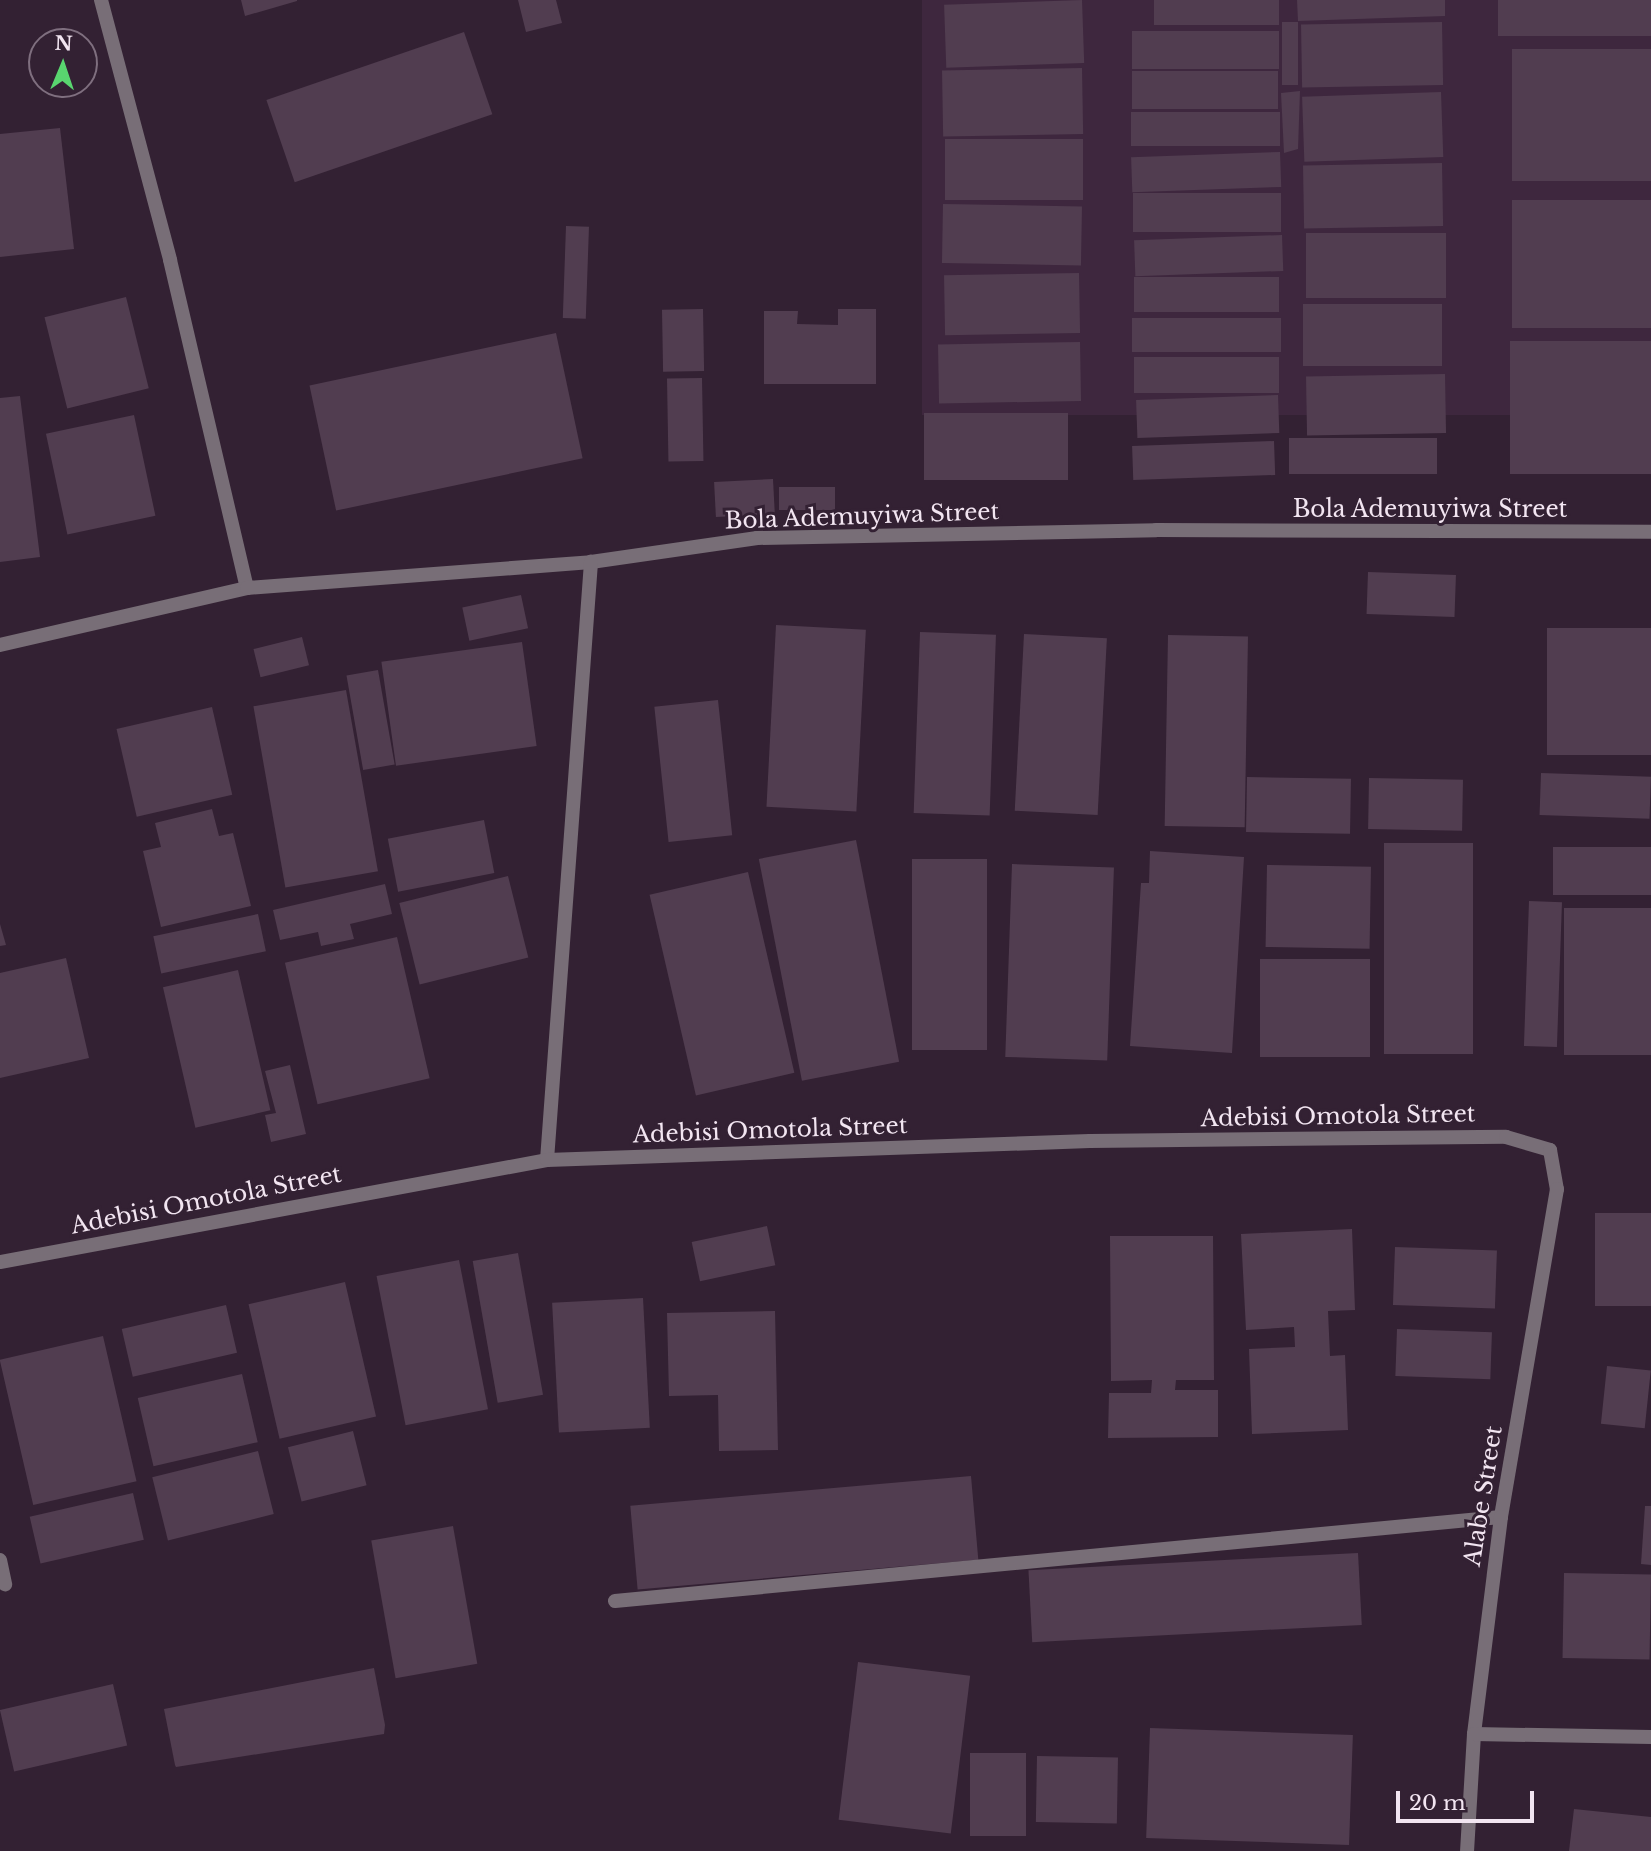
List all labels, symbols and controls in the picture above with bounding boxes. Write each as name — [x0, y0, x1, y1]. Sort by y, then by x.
north arrow — [28, 28, 98, 98]
text: N — [54, 32, 73, 55]
street label: Bola Ademuyiwa Street — [1292, 495, 1568, 523]
street label: Bola Ademuyiwa Street — [724, 497, 1000, 535]
street label: Adebisi Omotola Street — [1200, 1100, 1476, 1132]
street label: Adebisi Omotola Street — [632, 1111, 908, 1149]
street label: Adebisi Omotola Street — [68, 1160, 344, 1240]
street label: Alabe Street — [1458, 1424, 1508, 1568]
scale bar — [1399, 1778, 1537, 1822]
text: 20 m — [1409, 1790, 1466, 1816]

